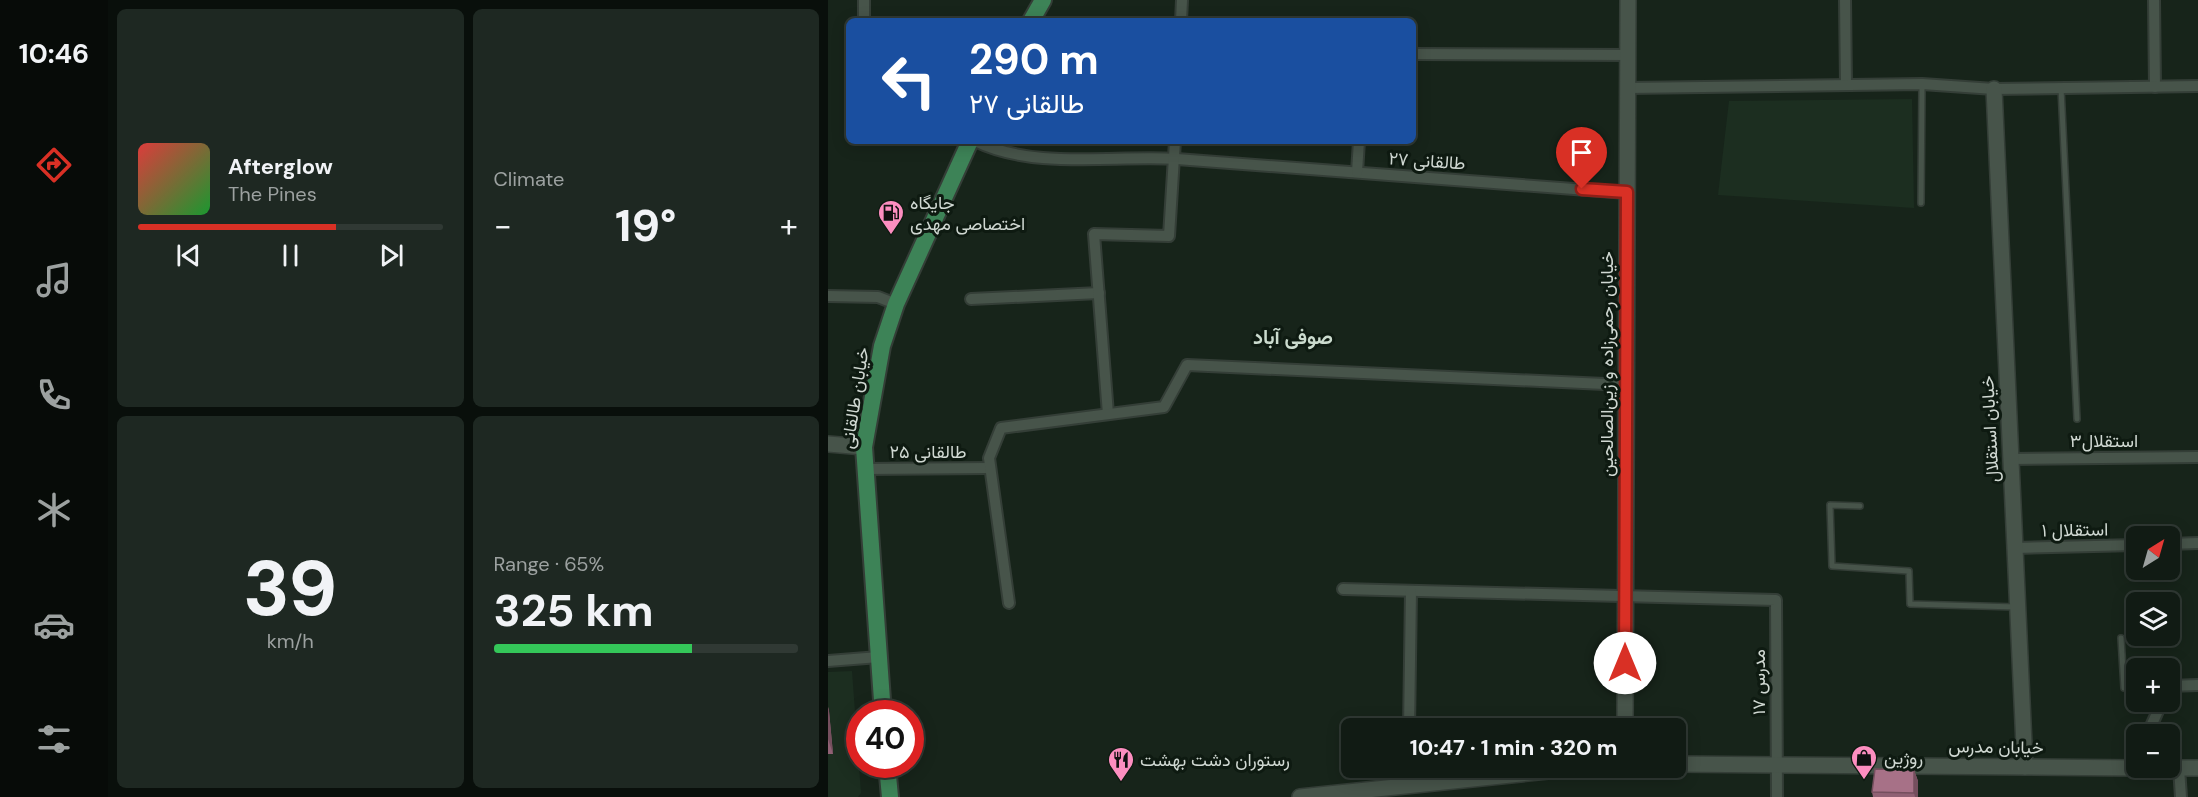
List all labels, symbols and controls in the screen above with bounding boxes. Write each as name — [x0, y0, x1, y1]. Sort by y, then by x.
text: 290 m — [969, 32, 1099, 87]
text: 10:46 — [19, 36, 89, 71]
icon: left — [870, 42, 948, 120]
text: طالقانی ۲۷ — [969, 86, 1084, 121]
pin — [1556, 127, 1607, 189]
icon: arrive — [1565, 136, 1598, 169]
icon: directions — [33, 144, 75, 186]
street label: طالقانی ۲۷ — [1388, 146, 1466, 176]
text: Afterglow — [228, 152, 333, 181]
text: Climate — [494, 166, 564, 192]
text: The Pines — [228, 181, 317, 207]
place label: جایگاه اختصاصی مهدی — [910, 191, 1025, 236]
text: 19° — [615, 196, 676, 255]
fuel station icon: جایگاه اختصاصی مهدی — [876, 198, 906, 236]
text: − — [494, 204, 512, 247]
text: + — [780, 204, 798, 247]
icon: previous — [172, 239, 205, 272]
icon: pause — [274, 239, 307, 272]
icon: next — [375, 239, 408, 272]
street label: خیابان رحمی‌زاده و زین‌الصالحین — [1595, 251, 1619, 477]
icon: music — [33, 259, 75, 301]
district label: صوفی آباد — [1253, 324, 1333, 350]
street label: خیابان طالقانی — [835, 346, 875, 450]
icon: phone — [33, 374, 75, 416]
street label: خیابان استقلال — [1975, 375, 2005, 483]
street label: استقلال۳ — [2070, 429, 2138, 453]
street label: طالقانی ۲۵ — [890, 440, 966, 464]
icon: climate — [33, 489, 75, 531]
street label: استقلال ۱ — [2042, 517, 2108, 543]
north arrow — [2126, 526, 2180, 580]
map controls — [2126, 526, 2180, 778]
text: 39 — [243, 538, 338, 639]
text: Range · 65% — [494, 551, 604, 577]
text: 325 km — [494, 581, 654, 640]
button: layers — [2126, 592, 2180, 646]
icon: car — [33, 604, 75, 646]
text: km/h — [267, 628, 314, 654]
position arrow — [1593, 631, 1657, 695]
street label: مدرس ۱۷ — [1747, 649, 1771, 715]
button: + — [2126, 658, 2180, 712]
speed limit sign: 40 — [846, 700, 924, 778]
icon: filters — [33, 718, 75, 760]
button: − — [2126, 724, 2180, 778]
text: 10:47 · 1 min · 320 m — [1410, 733, 1617, 762]
street label: خیابان مدرس — [1948, 734, 2044, 760]
shop icon: روژین — [1849, 743, 1879, 781]
restaurant icon: رستوران دشت بهشت — [1106, 745, 1136, 783]
place label: روژین — [1884, 746, 1923, 770]
place label: رستوران دشت بهشت — [1140, 748, 1290, 772]

